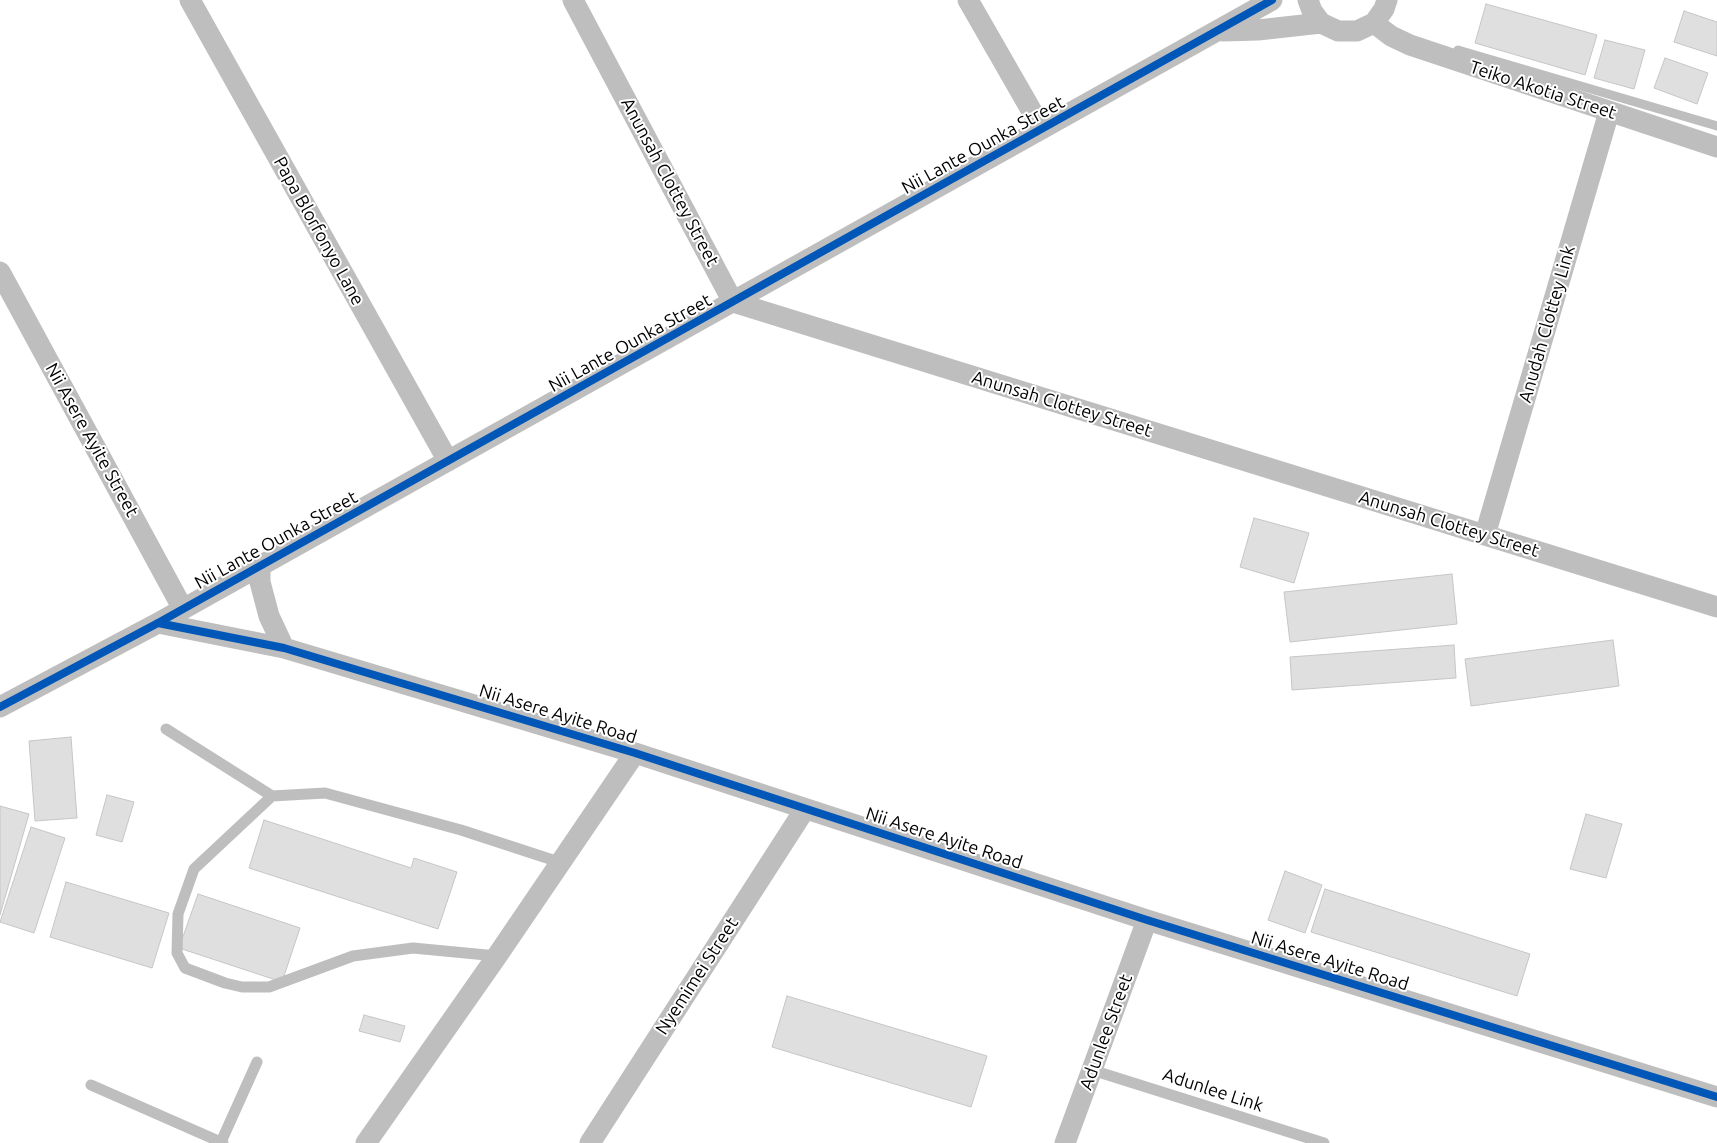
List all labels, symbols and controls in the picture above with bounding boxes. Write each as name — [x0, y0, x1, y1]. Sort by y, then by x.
street label: Teiko Akotia Street — [1467, 56, 1619, 124]
street label: Nii Lante Ounka Street — [898, 91, 1068, 199]
street label: Anunsah Clottey Street — [616, 94, 724, 270]
street label: Papa Blorfonyo Lane — [269, 153, 369, 309]
street label: Anudah Clottey Link — [1514, 243, 1580, 405]
street label: Nii Lante Ounka Street — [545, 289, 715, 397]
street label: Nii Asere Ayite Street — [41, 359, 143, 521]
street label: Anunsah Clottey Street — [969, 366, 1155, 442]
street label: Nii Lante Ounka Street — [191, 486, 361, 594]
street label: Anunsah Clottey Street — [1356, 486, 1542, 562]
street label: Nii Asere Ayite Road — [477, 680, 639, 748]
street label: Nii Asere Ayite Road — [863, 802, 1025, 874]
street label: Nyemimei Street — [651, 913, 743, 1039]
street label: Nii Asere Ayite Road — [1249, 927, 1411, 995]
street label: Adunlee Street — [1075, 971, 1137, 1093]
street label: Adunlee Link — [1160, 1064, 1266, 1116]

